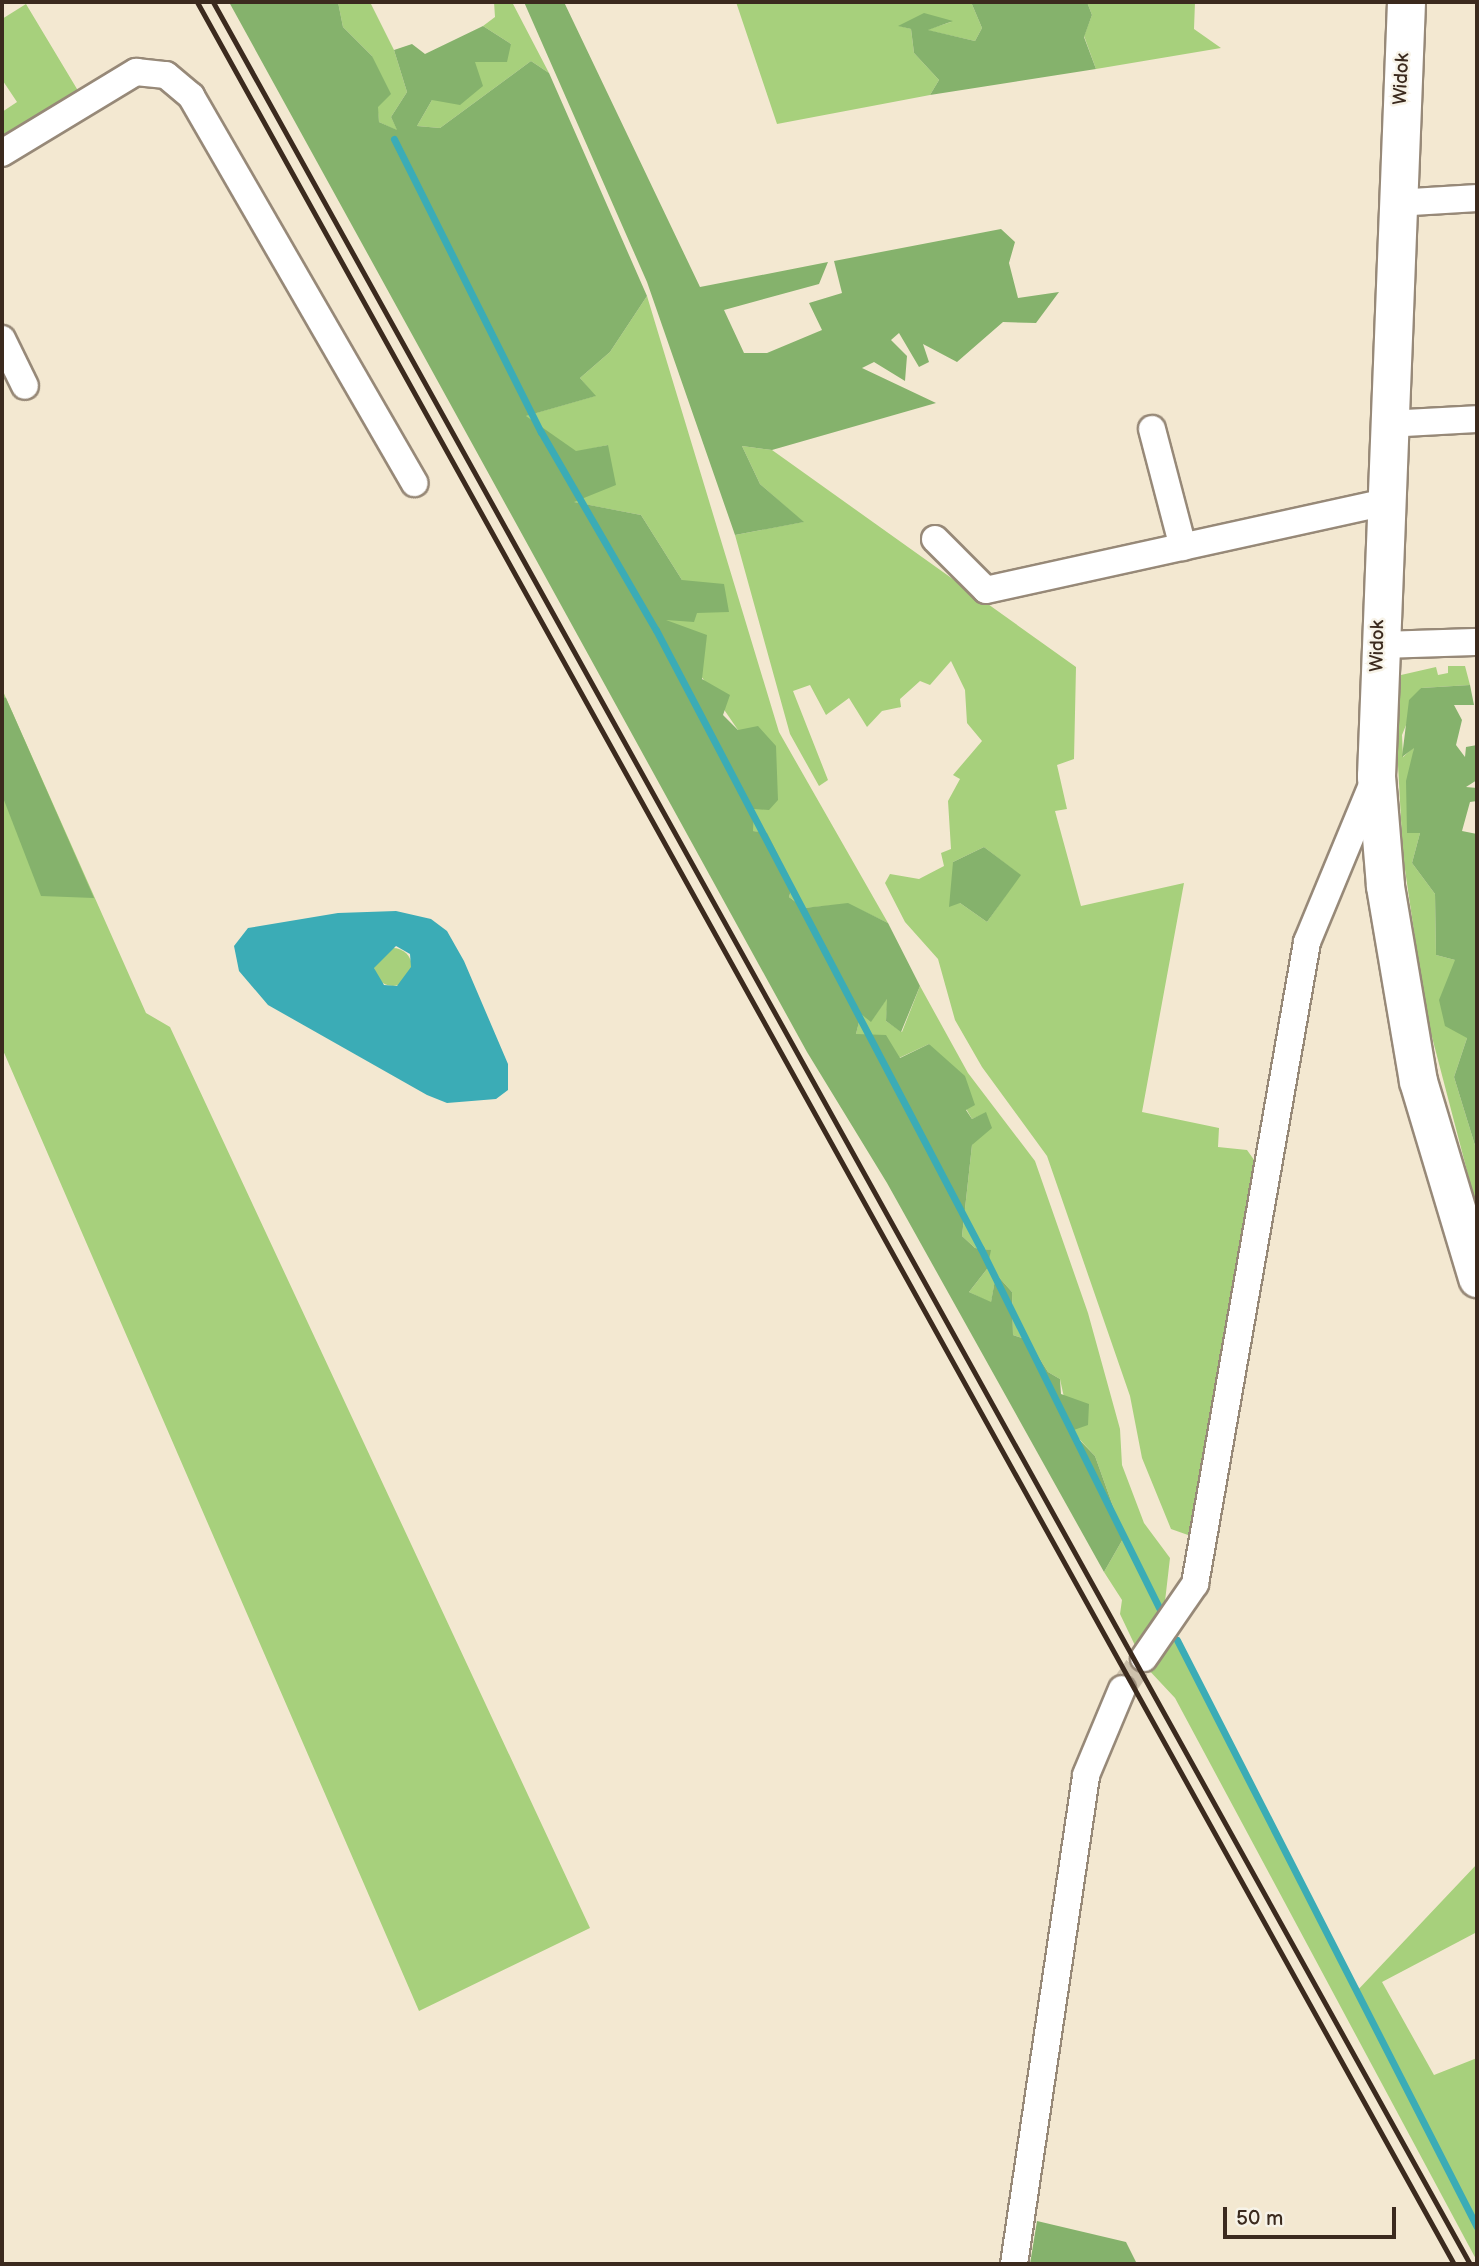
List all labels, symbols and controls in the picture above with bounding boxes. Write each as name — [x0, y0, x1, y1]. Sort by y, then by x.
street label: Widok — [1389, 53, 1415, 105]
street label: Widok — [1366, 620, 1390, 672]
scale bar — [1227, 2192, 1400, 2236]
text: 50 m — [1236, 2206, 1283, 2231]

